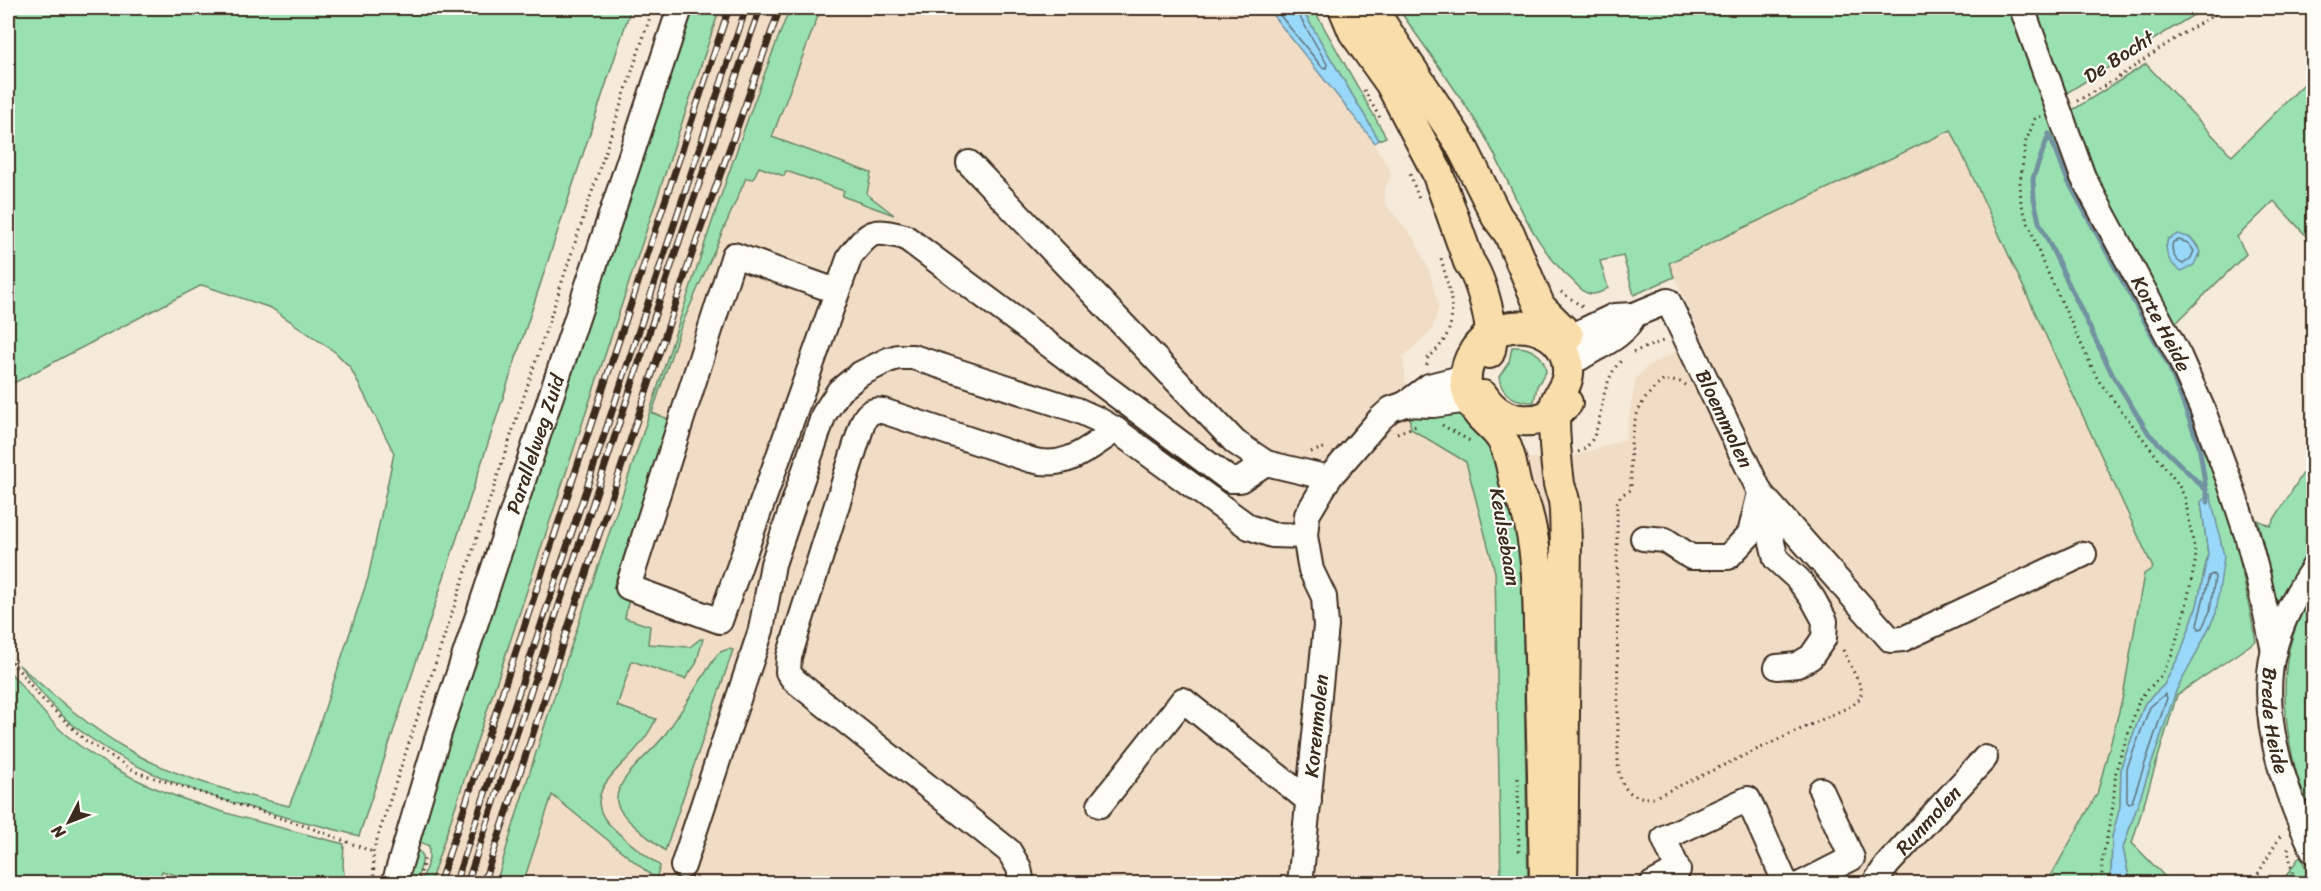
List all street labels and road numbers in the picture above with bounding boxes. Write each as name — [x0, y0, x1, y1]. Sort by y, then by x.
street label: De Bocht — [2076, 20, 2162, 93]
street label: Korte Heide — [2121, 269, 2201, 377]
street label: Bloemmolen — [1686, 363, 1764, 474]
street label: Parallelweg Zuid — [496, 368, 575, 519]
street label: Keulsebaan — [1479, 485, 1531, 589]
street label: Brede Heide — [2252, 666, 2299, 778]
street label: Korenmolen — [1293, 672, 1339, 779]
street label: Runmolen — [1886, 777, 1970, 863]

